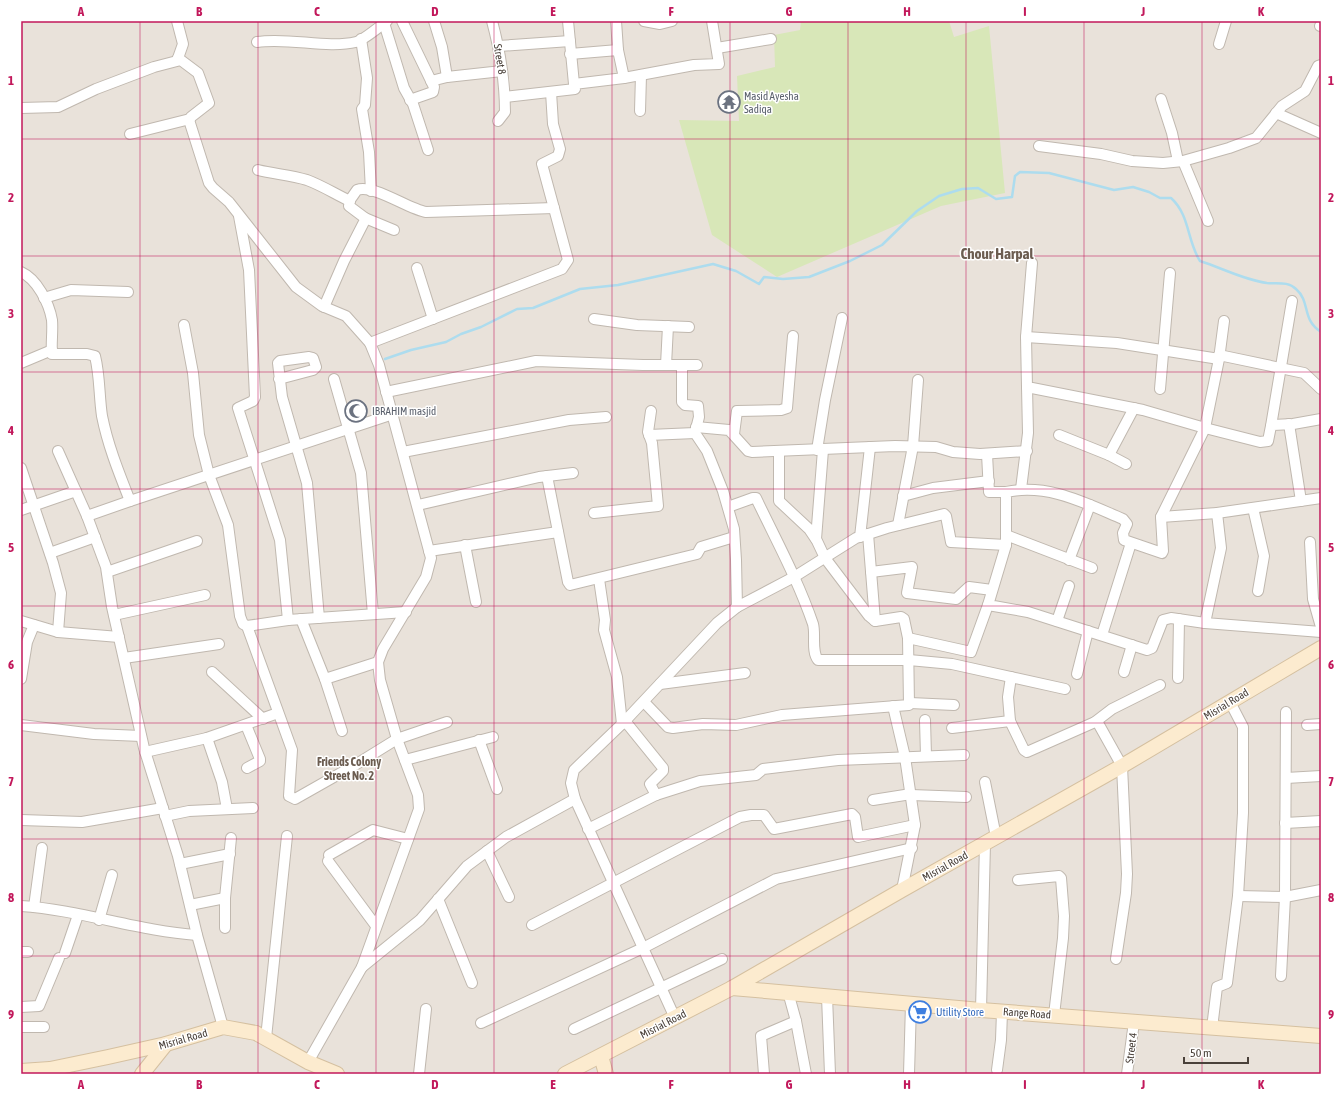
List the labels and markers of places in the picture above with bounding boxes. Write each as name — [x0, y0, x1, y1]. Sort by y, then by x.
temple icon: Masid Ayesha Sadiqa — [716, 89, 742, 115]
place label: Masid Ayesha Sadiqa — [744, 90, 799, 115]
mosque icon: IBRAHIM masjid — [343, 398, 369, 424]
place label: IBRAHIM masjid — [372, 405, 436, 417]
supermarket icon: Utility Store — [907, 999, 933, 1025]
place label: Utility Store — [936, 1006, 984, 1018]

